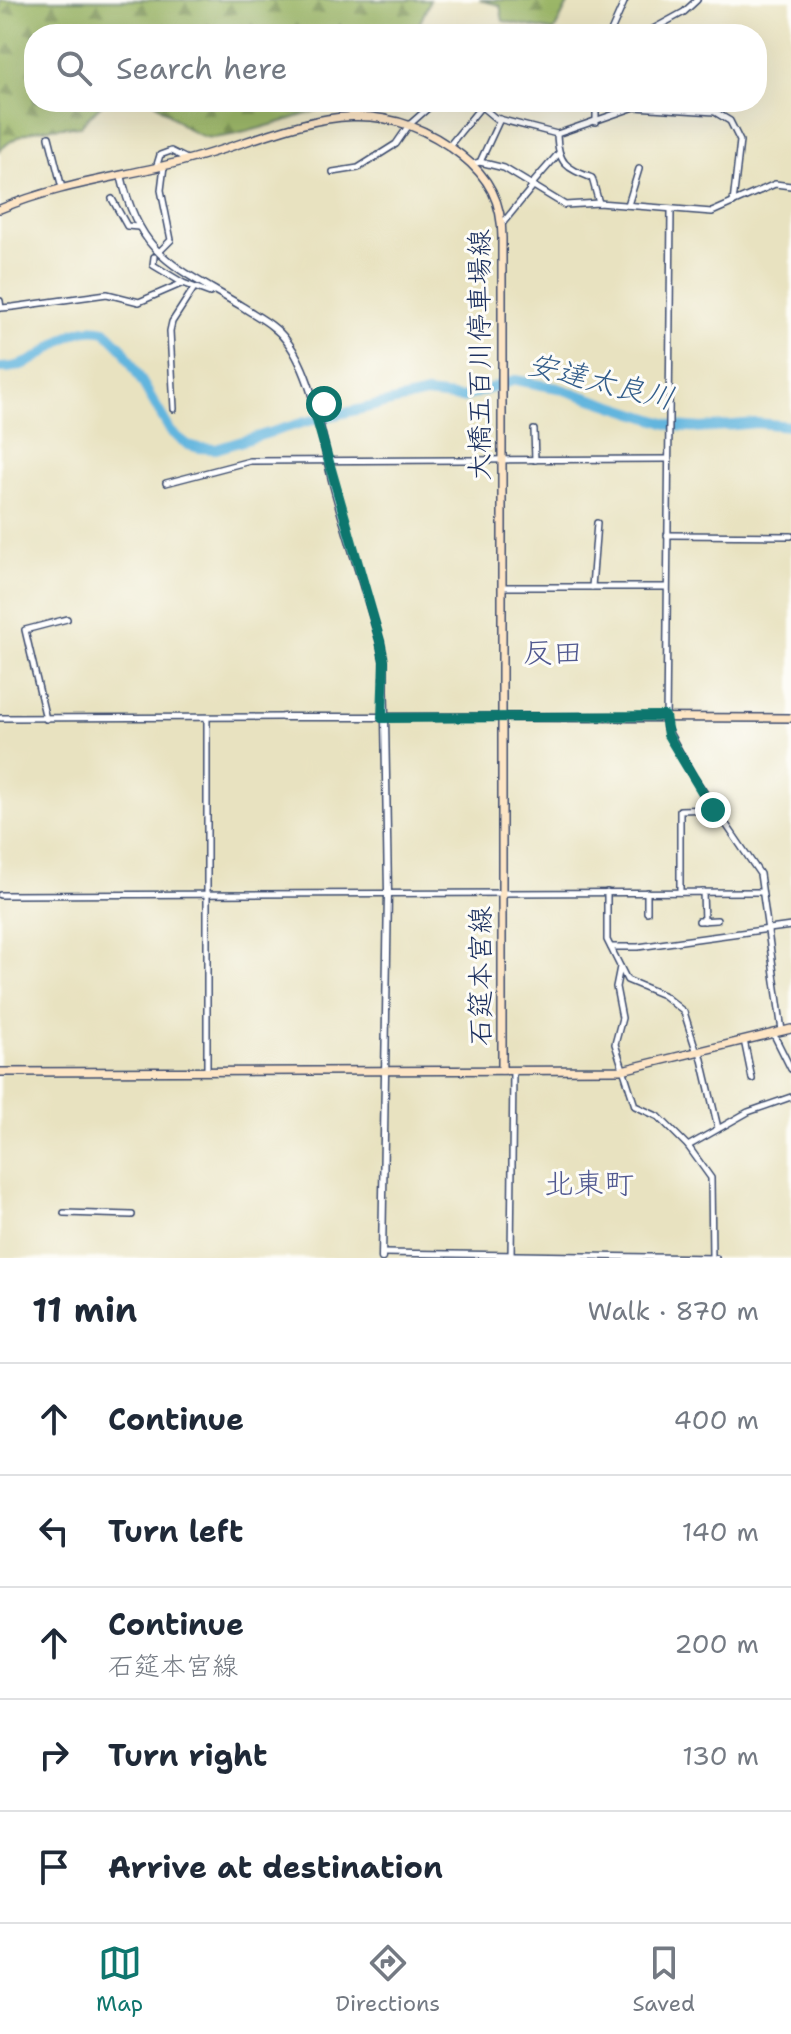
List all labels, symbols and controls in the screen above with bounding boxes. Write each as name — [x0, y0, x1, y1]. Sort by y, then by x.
search box — [24, 24, 767, 112]
icon: search — [52, 46, 96, 90]
text: Search here — [116, 48, 287, 89]
street label: 大橋五百川停車場線 — [460, 229, 498, 481]
water label: 安達太良川 — [523, 343, 679, 419]
route start — [306, 386, 342, 422]
district label: 反田 — [523, 632, 583, 673]
route end — [695, 792, 731, 828]
street label: 石筵本宮線 — [461, 906, 499, 1046]
district label: 北東町 — [544, 1163, 634, 1204]
text: 11 min — [32, 1287, 137, 1333]
text: Walk · 870 m — [588, 1293, 759, 1328]
icon: ahead — [32, 1397, 76, 1441]
text: Continue — [108, 1399, 244, 1440]
text: 400 m — [674, 1402, 759, 1437]
icon: left — [32, 1509, 76, 1553]
text: Turn left — [108, 1511, 243, 1552]
text: 140 m — [682, 1514, 759, 1549]
text: Continue — [108, 1604, 244, 1645]
icon: ahead — [32, 1621, 76, 1665]
text: 200 m — [674, 1626, 759, 1661]
text: 石筵本宮線 — [108, 1648, 238, 1683]
icon: right — [32, 1733, 76, 1777]
text: Turn right — [108, 1735, 267, 1776]
text: 130 m — [682, 1738, 759, 1773]
icon: arrive — [32, 1845, 76, 1889]
text: Arrive at destination — [108, 1847, 443, 1888]
tab: Map — [96, 1941, 143, 2018]
tab: Directions — [335, 1941, 440, 2018]
tab: Saved — [632, 1941, 695, 2018]

